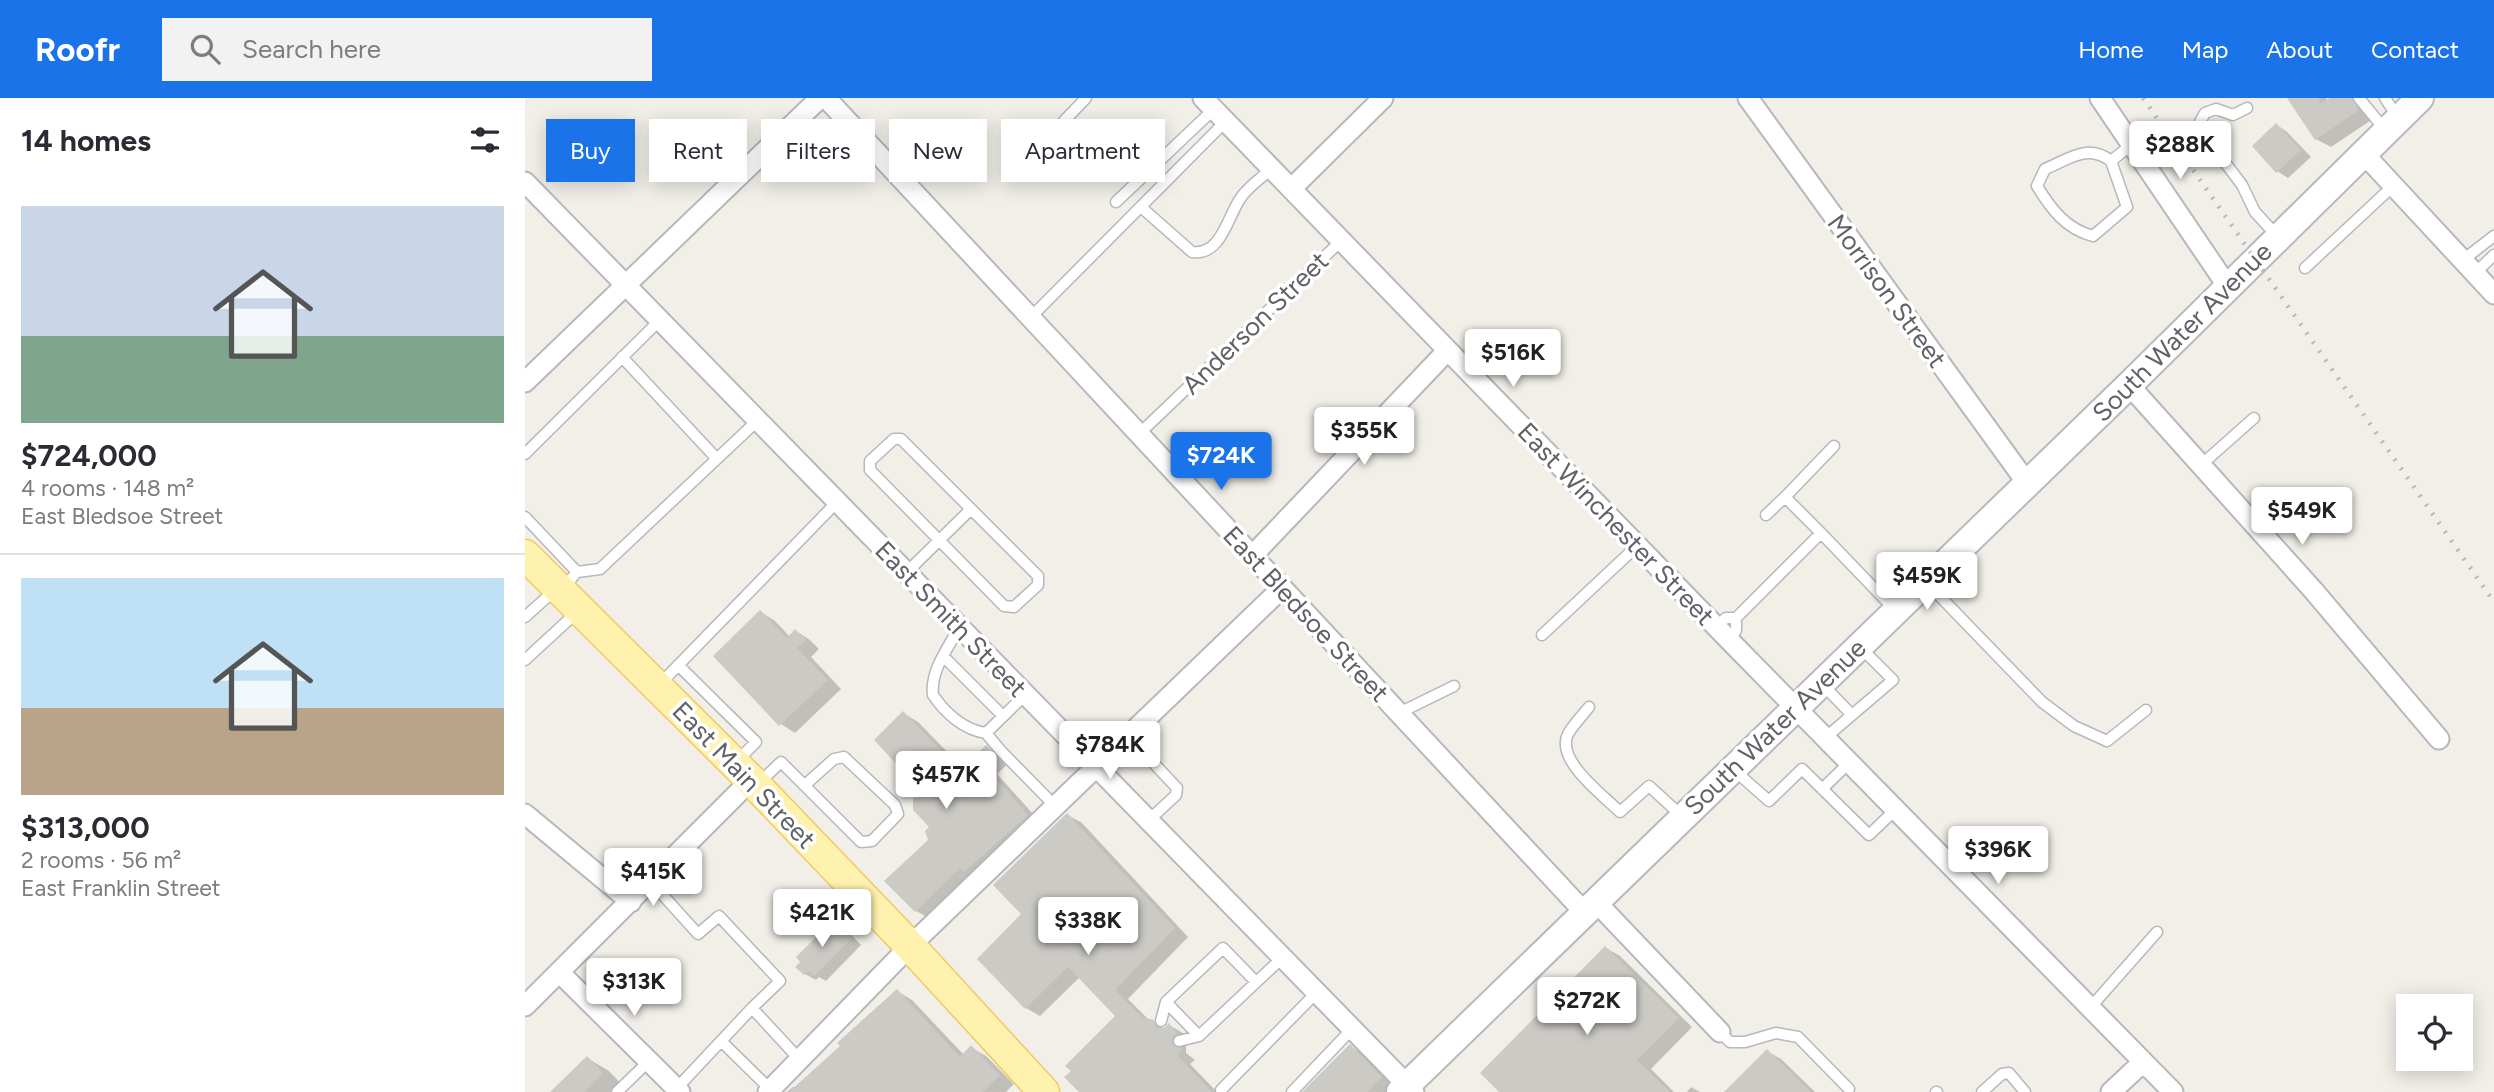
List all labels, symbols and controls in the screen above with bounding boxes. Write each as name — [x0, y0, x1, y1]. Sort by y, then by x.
search box — [162, 18, 652, 81]
text: Roofr — [35, 30, 120, 69]
icon: search — [186, 30, 224, 68]
text: Search here — [242, 33, 381, 65]
text: Home — [2078, 35, 2144, 64]
text: Map — [2182, 35, 2228, 64]
text: About — [2266, 35, 2333, 64]
text: Contact — [2371, 35, 2459, 64]
chip: Buy — [546, 119, 635, 182]
chip: Rent — [649, 119, 747, 182]
chip: Filters — [761, 119, 875, 182]
chip: New — [889, 119, 987, 182]
chip: Apartment — [1001, 119, 1165, 182]
icon: filters — [466, 121, 504, 159]
text: 14 homes — [21, 122, 151, 159]
pin: $288K — [2131, 122, 2229, 181]
text: $288K — [2145, 130, 2215, 158]
street label: Morrison Street — [1821, 208, 1953, 374]
street label: South Water Avenue — [2086, 236, 2278, 428]
street label: Anderson Street — [1175, 245, 1335, 401]
icon: home — [200, 251, 326, 377]
pin: $516K — [1464, 330, 1562, 389]
text: $516K — [1481, 338, 1545, 366]
pin: $355K — [1315, 408, 1413, 467]
text: $355K — [1330, 416, 1398, 444]
street label: East Winchester Street — [1511, 416, 1721, 632]
pin: $724K — [1172, 432, 1270, 492]
text: $724,000 — [21, 437, 157, 474]
text: $724K — [1187, 441, 1255, 469]
text: 4 rooms · 148 m² — [21, 474, 194, 502]
pin: $549K — [2253, 488, 2351, 547]
text: $549K — [2267, 496, 2337, 524]
text: East Bledsoe Street — [21, 502, 223, 530]
street label: East Bledsoe Street — [1216, 519, 1396, 709]
street label: East Smith Street — [868, 534, 1034, 704]
pin: $459K — [1878, 552, 1976, 612]
text: $459K — [1892, 561, 1962, 589]
icon: home — [200, 623, 326, 749]
street label: South Water Avenue — [1677, 632, 1873, 822]
street label: East Main Street — [666, 695, 822, 855]
pin: $784K — [1061, 722, 1159, 781]
text: $784K — [1075, 730, 1145, 758]
pin: $457K — [897, 752, 995, 811]
text: $457K — [912, 760, 980, 788]
text: $313,000 — [21, 809, 150, 846]
pin: $396K — [1949, 826, 2047, 886]
text: $396K — [1964, 835, 2032, 863]
text: 2 rooms · 56 m² — [21, 846, 181, 874]
pin: $415K — [604, 848, 702, 908]
text: $415K — [620, 857, 686, 885]
text: East Franklin Street — [21, 874, 221, 902]
pin: $421K — [773, 890, 871, 949]
text: $421K — [789, 898, 855, 926]
pin: $338K — [1039, 898, 1137, 957]
text: $338K — [1054, 906, 1122, 934]
pin: $313K — [585, 958, 683, 1018]
text: $313K — [602, 967, 666, 995]
pin: $272K — [1538, 978, 1636, 1037]
text: $272K — [1553, 986, 1621, 1014]
map controls — [2396, 994, 2473, 1071]
button: locate — [2396, 994, 2473, 1071]

